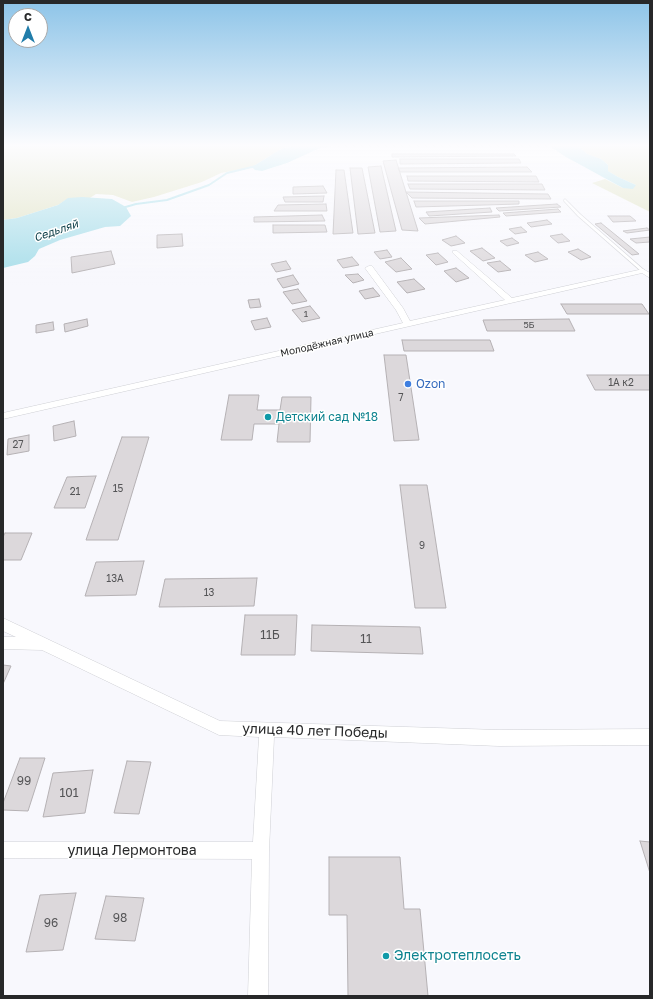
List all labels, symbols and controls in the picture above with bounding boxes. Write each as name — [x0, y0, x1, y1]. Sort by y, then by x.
north arrow — [8, 8, 48, 48]
text: С — [24, 10, 32, 23]
water label: Седьляй — [32, 217, 80, 245]
house number: 1 — [304, 309, 308, 319]
house number: 5Б — [523, 320, 535, 330]
street label: Молодёжная улица — [279, 326, 375, 360]
place label: Ozon — [416, 377, 445, 391]
house number: 1А к2 — [608, 377, 634, 389]
marker: Ozon — [403, 379, 413, 389]
house number: 7 — [398, 392, 404, 404]
place label: Детский сад №18 — [276, 410, 378, 424]
marker: Детский сад №18 — [263, 412, 273, 422]
house number: 27 — [12, 439, 24, 451]
house number: 15 — [113, 483, 123, 495]
house number: 21 — [70, 486, 80, 498]
house number: 9 — [419, 540, 425, 552]
house number: 13А — [106, 573, 124, 585]
house number: 13 — [204, 587, 214, 599]
house number: 11Б — [260, 628, 280, 642]
house number: 11 — [360, 632, 372, 646]
street label: улица 40 лет Победы — [242, 720, 388, 742]
house number: 99 — [17, 774, 31, 788]
house number: 101 — [59, 786, 79, 800]
street label: улица Лермонтова — [67, 843, 197, 859]
house number: 98 — [113, 911, 127, 925]
house number: 96 — [44, 916, 58, 930]
place label: Электротеплосеть — [394, 948, 521, 964]
marker: Электротеплосеть — [381, 951, 391, 961]

